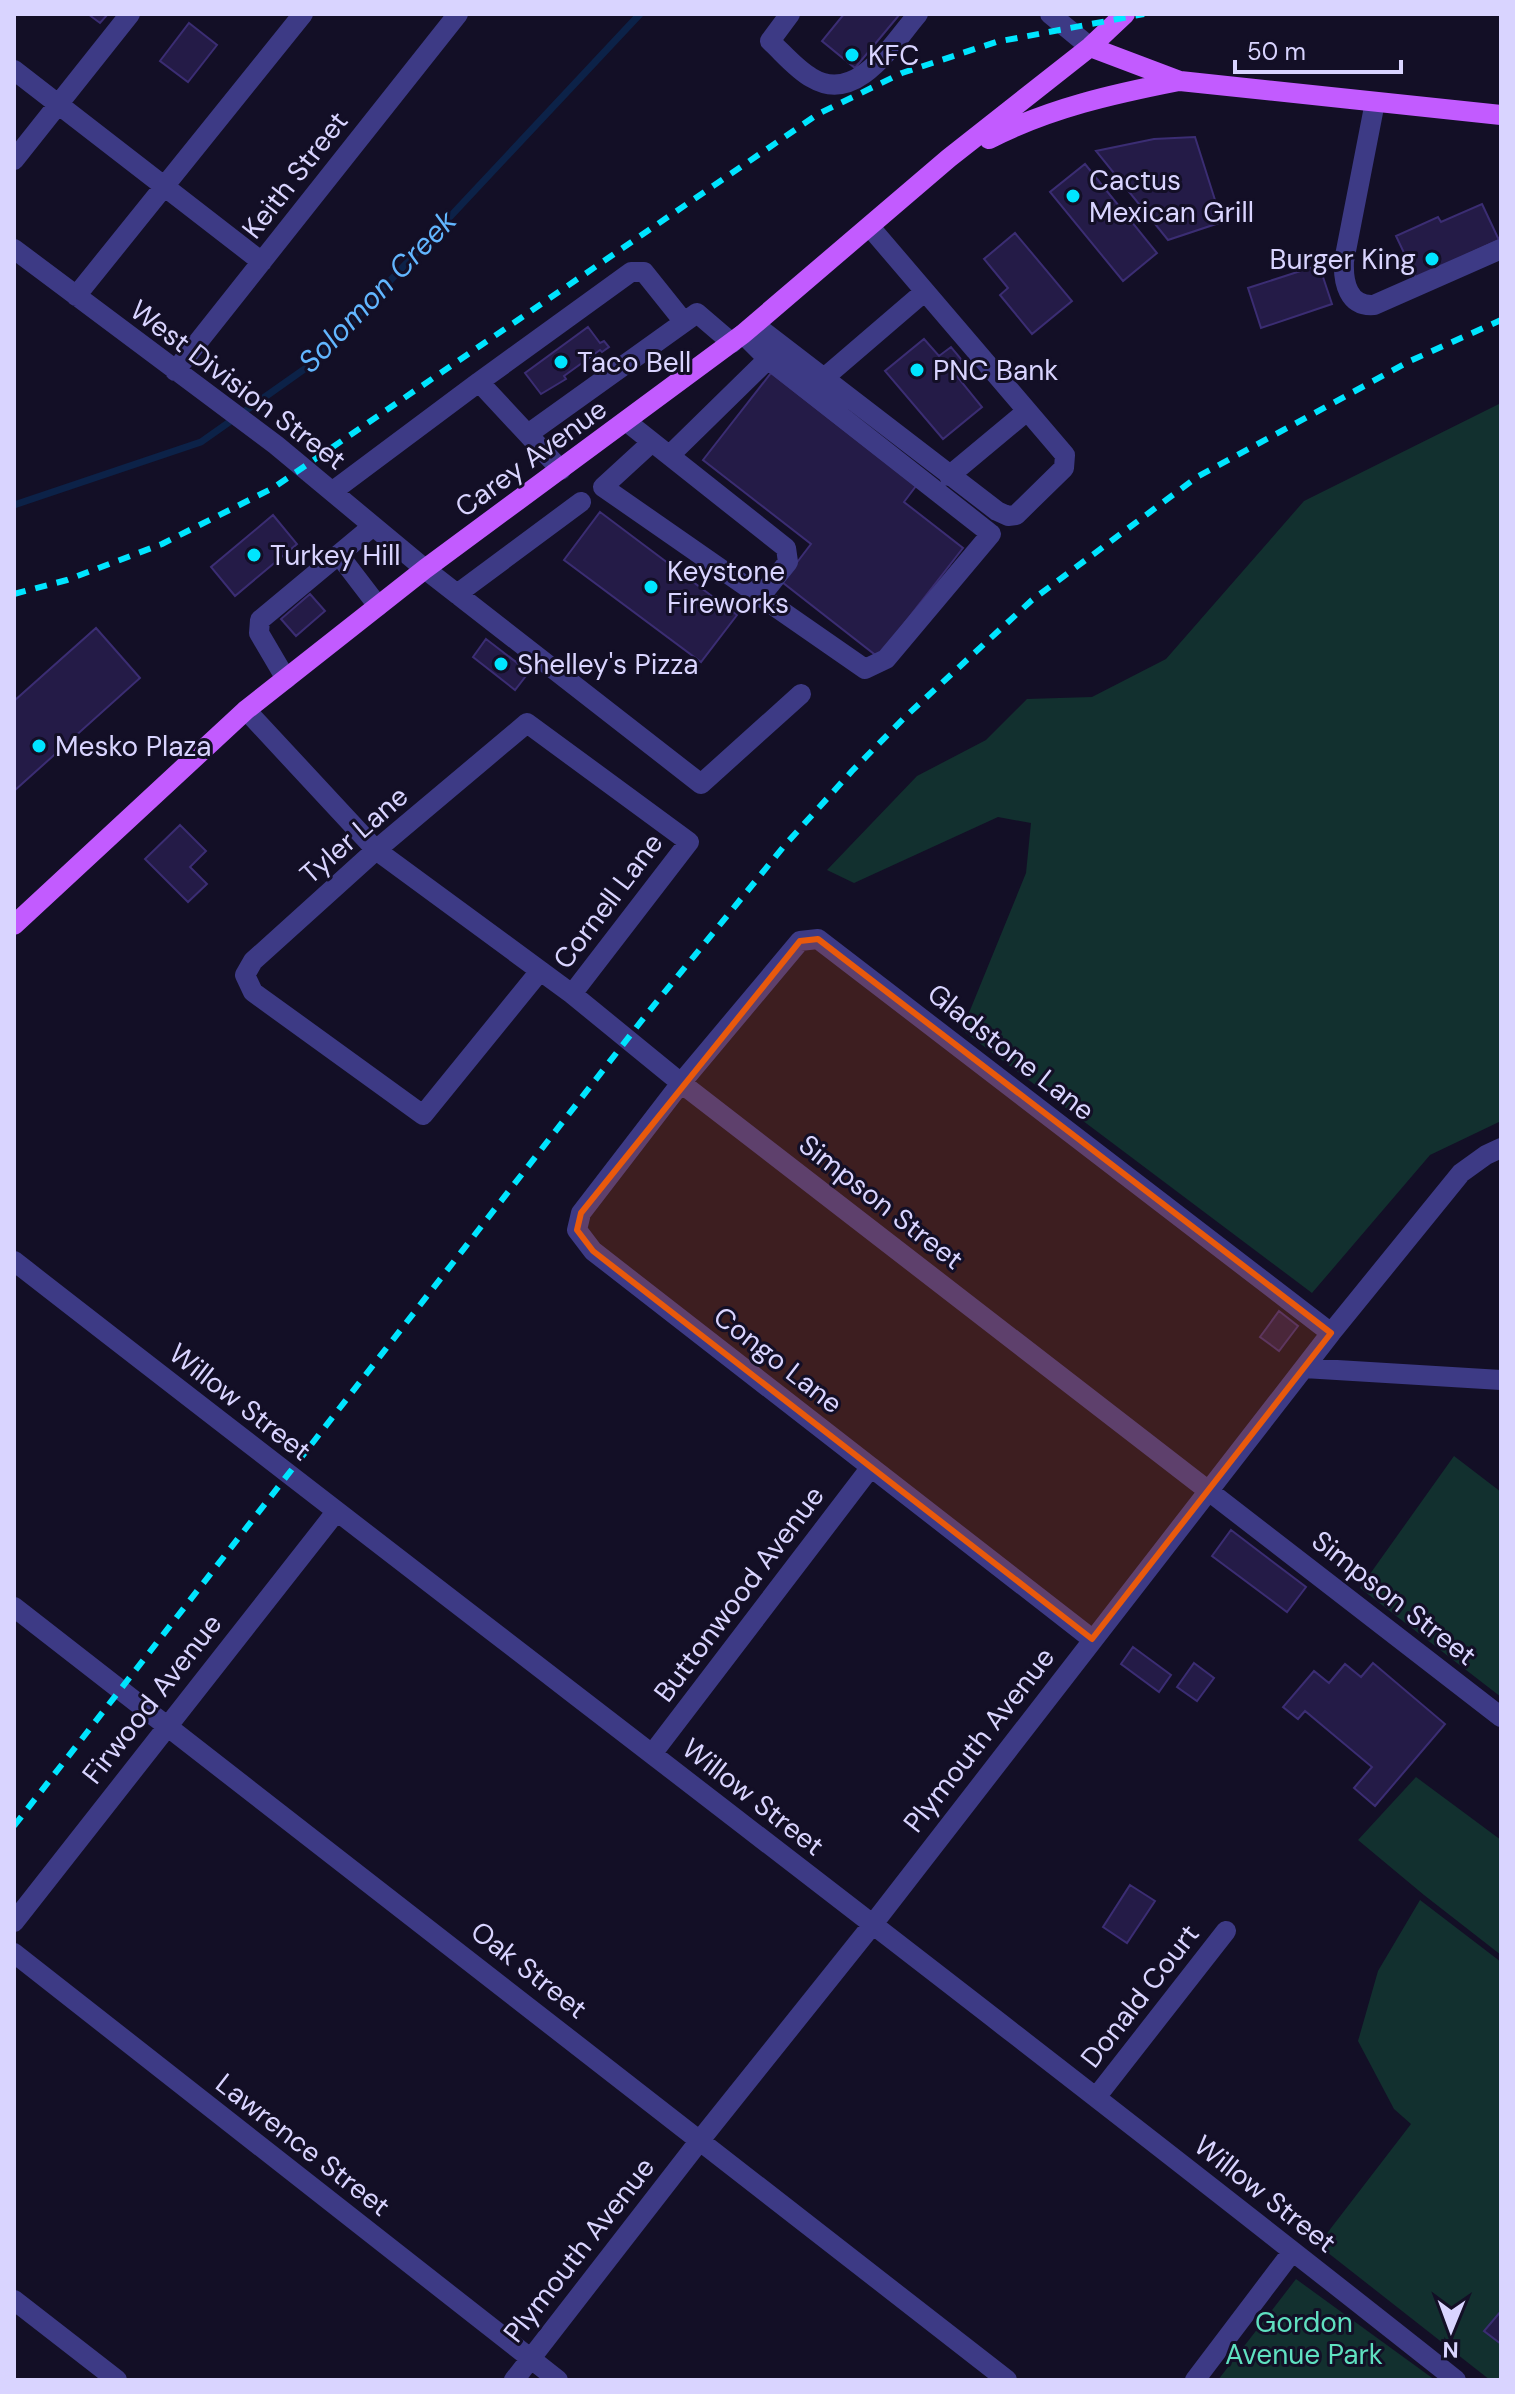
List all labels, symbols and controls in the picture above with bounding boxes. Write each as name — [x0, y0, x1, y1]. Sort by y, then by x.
scale bar — [1235, 24, 1401, 74]
text: 50 m — [1247, 36, 1306, 67]
place label: KFC — [868, 37, 919, 74]
marker: KFC — [843, 46, 861, 64]
street label: Keith Street — [234, 104, 356, 246]
place label: Cactus Mexican Grill — [1089, 162, 1254, 231]
marker: Cactus Mexican Grill — [1064, 187, 1082, 205]
water label: Solomon Creek — [289, 201, 465, 381]
place label: Burger King — [1270, 241, 1416, 278]
marker: Burger King — [1423, 250, 1441, 268]
street label: West Division Street — [123, 292, 353, 478]
place label: Taco Bell — [577, 344, 691, 381]
place label: PNC Bank — [933, 352, 1058, 389]
marker: Taco Bell — [552, 353, 570, 371]
marker: PNC Bank — [908, 361, 926, 379]
street label: Carey Avenue — [448, 391, 614, 525]
place label: Turkey Hill — [270, 537, 400, 574]
marker: Turkey Hill — [245, 546, 263, 564]
place label: Keystone Fireworks — [667, 553, 789, 622]
marker: Keystone Fireworks — [642, 578, 660, 596]
place label: Shelley's Pizza — [517, 646, 698, 683]
marker: Shelley's Pizza — [492, 655, 510, 673]
place label: Mesko Plaza — [55, 728, 211, 765]
marker: Mesko Plaza — [30, 737, 48, 755]
street label: Tyler Lane — [292, 778, 416, 892]
street label: Cornell Lane — [545, 826, 671, 976]
street label: Gladstone Lane — [920, 975, 1102, 1129]
street label: Simpson Street — [791, 1126, 971, 1278]
street label: Congo Lane — [706, 1298, 850, 1422]
street label: Willow Street — [161, 1335, 319, 1469]
street label: Buttonwood Avenue — [646, 1479, 832, 1709]
street label: Simpson Street — [1304, 1522, 1484, 1674]
street label: Firwood Avenue — [74, 1606, 230, 1792]
street label: Plymouth Avenue — [895, 1640, 1063, 1840]
street label: Willow Street — [674, 1730, 832, 1864]
street label: Oak Street — [463, 1913, 595, 2027]
street label: Donald Court — [1072, 1917, 1208, 2075]
street label: Lawrence Street — [208, 2065, 398, 2225]
street label: Willow Street — [1186, 2127, 1344, 2261]
street label: Plymouth Avenue — [495, 2150, 663, 2350]
north arrow — [1411, 2290, 1491, 2370]
park label: Gordon Avenue Park — [1225, 2304, 1383, 2373]
text: N — [1442, 2335, 1459, 2364]

